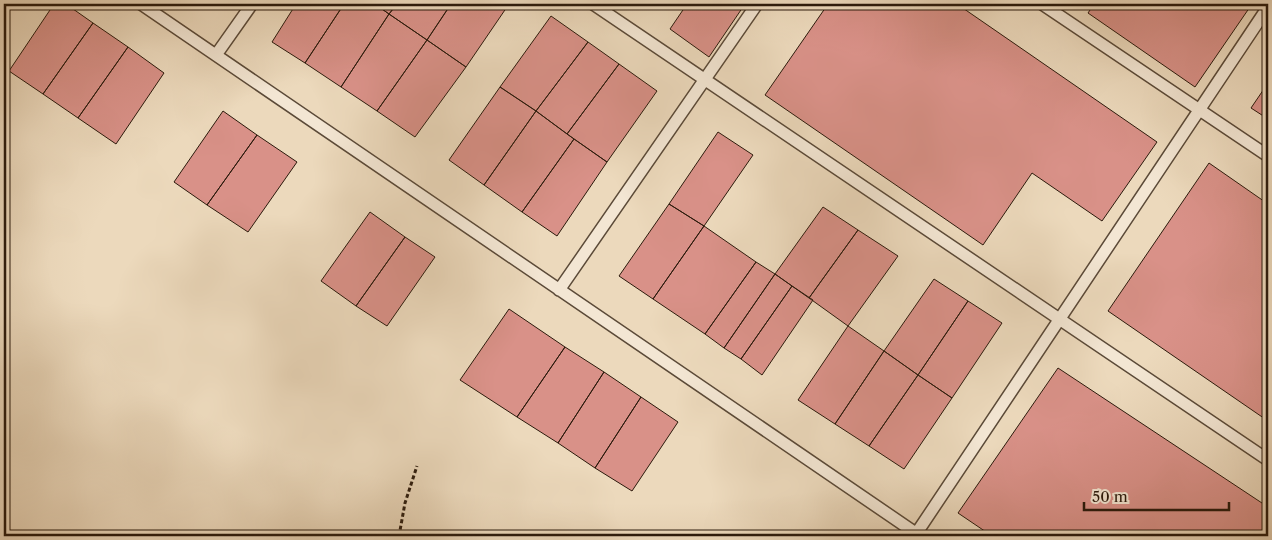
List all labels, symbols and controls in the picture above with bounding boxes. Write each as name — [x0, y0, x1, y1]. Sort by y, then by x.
scale bar — [1084, 480, 1230, 512]
text: 50 m — [1092, 487, 1128, 506]

